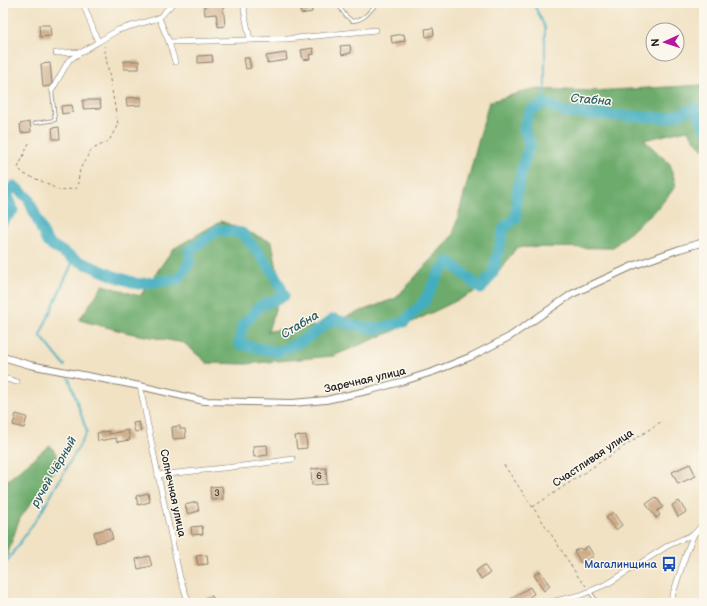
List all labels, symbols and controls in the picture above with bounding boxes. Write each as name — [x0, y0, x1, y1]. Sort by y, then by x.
north arrow — [645, 22, 685, 62]
text: N — [649, 38, 662, 47]
water label: Стабна — [570, 91, 612, 109]
water label: Стабна — [278, 308, 322, 342]
street label: Заречная улица — [323, 364, 407, 396]
street label: Счастливая улица — [550, 426, 636, 490]
water label: ручей Чёрный — [27, 434, 80, 511]
street label: Солнечная улица — [157, 448, 189, 539]
house number: 6 — [316, 471, 322, 482]
house number: 3 — [214, 488, 220, 499]
bus stop icon: Магалинщина — [660, 555, 678, 573]
place label: Магалинщина — [584, 558, 657, 571]

